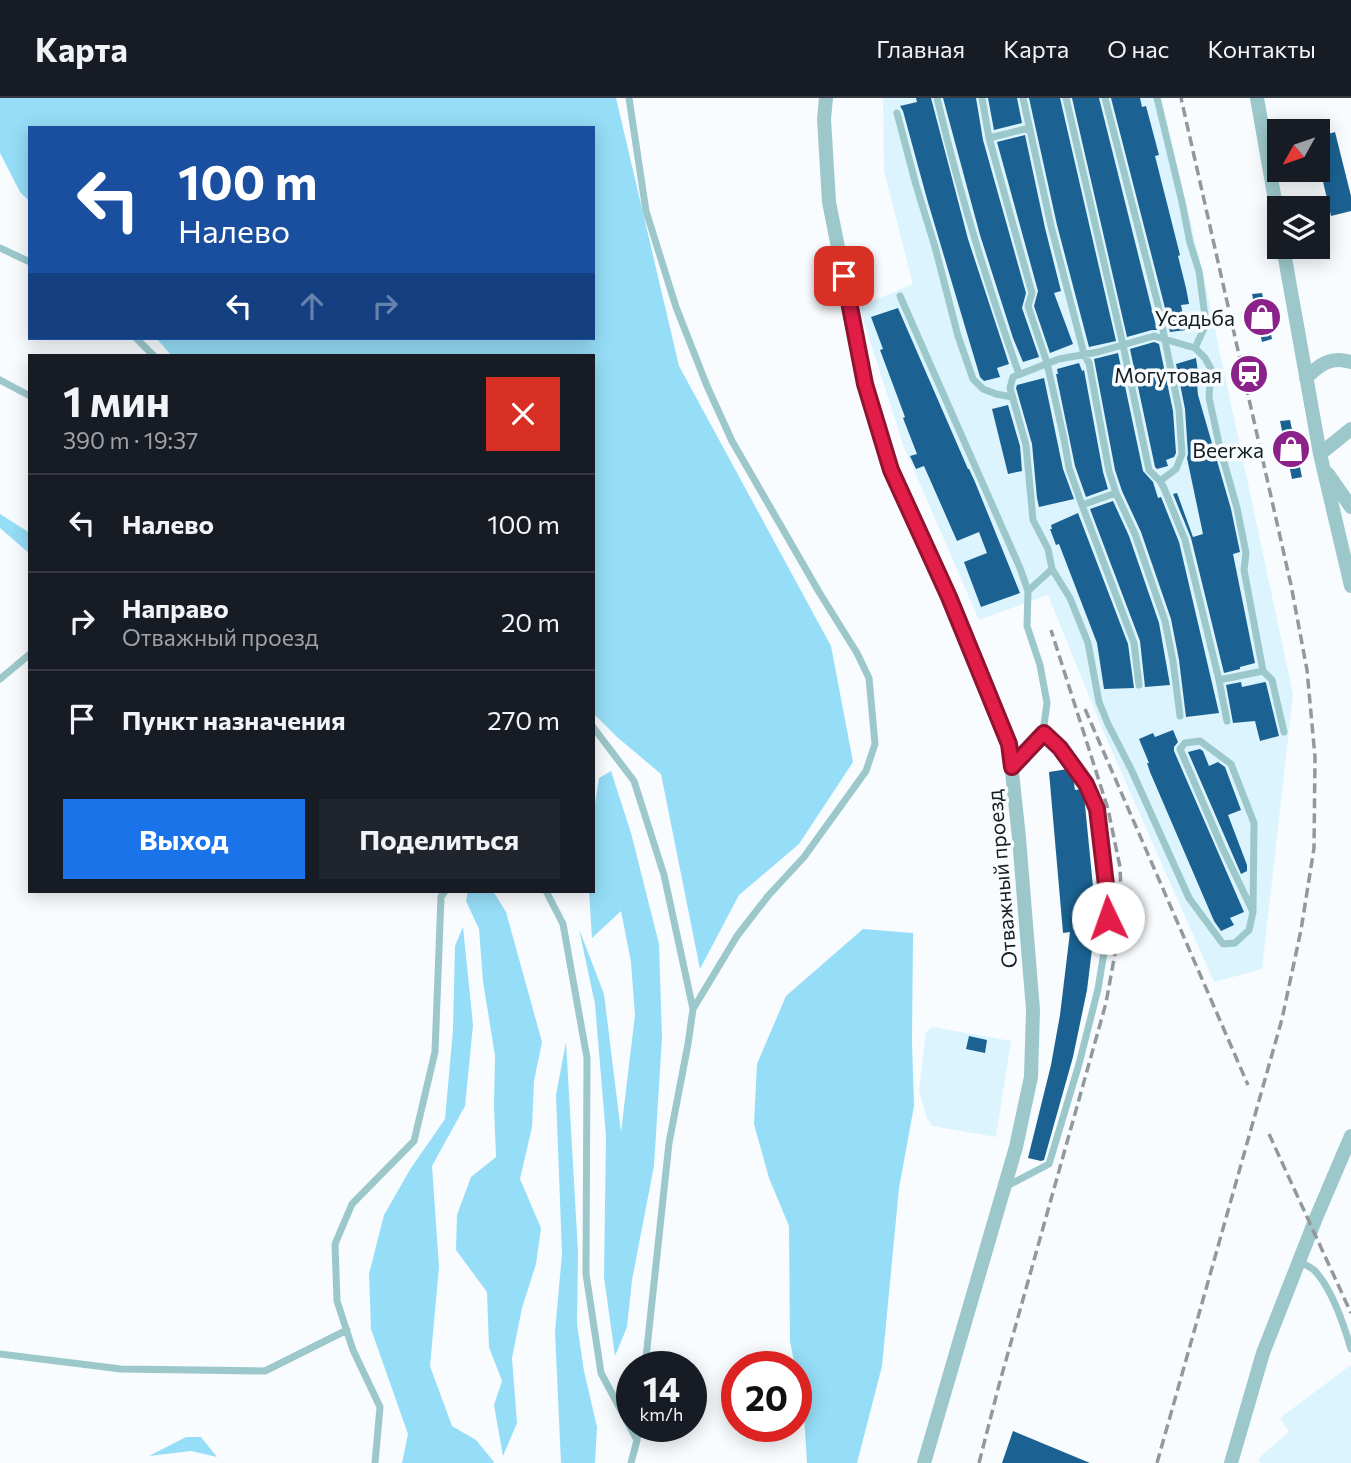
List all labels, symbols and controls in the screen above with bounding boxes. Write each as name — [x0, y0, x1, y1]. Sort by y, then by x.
text: Карта — [35, 28, 128, 69]
text: Главная — [876, 34, 965, 63]
text: Карта — [1003, 34, 1069, 63]
text: О нас — [1107, 34, 1169, 63]
text: Контакты — [1207, 34, 1316, 63]
north arrow — [1267, 119, 1330, 182]
map controls — [1267, 119, 1330, 259]
text: 100 m — [178, 150, 317, 210]
icon: left — [63, 154, 154, 245]
button: layers — [1267, 196, 1330, 259]
text: Налево — [178, 210, 290, 250]
pin — [814, 246, 874, 306]
icon: arrive — [825, 257, 863, 295]
icon: left — [220, 287, 258, 325]
icon: ahead — [293, 287, 331, 325]
icon: right — [366, 287, 404, 325]
shop icon: Усадьба — [1241, 296, 1283, 338]
place label: Усадьба — [1155, 305, 1235, 330]
station icon: Могутовая — [1228, 353, 1270, 395]
place label: Могутовая — [1114, 362, 1222, 387]
text: 1 мин — [63, 374, 170, 426]
button: close — [486, 377, 560, 451]
text: 390 m · 19:37 — [63, 426, 198, 454]
shop icon: Beerжа — [1270, 428, 1312, 470]
place label: Beerжа — [1192, 437, 1264, 462]
icon: left — [63, 504, 101, 542]
text: Налево — [122, 508, 214, 539]
text: 100 m — [487, 508, 560, 539]
text: Направо — [122, 592, 229, 623]
icon: right — [63, 602, 101, 640]
text: 20 m — [501, 606, 560, 637]
text: Отважный проезд — [122, 623, 318, 651]
icon: arrive — [63, 700, 101, 738]
text: Пункт назначения — [122, 704, 346, 735]
text: 270 m — [487, 704, 560, 735]
street label: Отважный проезд — [981, 789, 1021, 969]
button: Выход — [63, 799, 305, 879]
button: Поделиться — [319, 799, 560, 879]
position arrow — [1071, 881, 1145, 955]
speed limit sign: 20 — [721, 1351, 812, 1442]
text: 14 — [643, 1366, 680, 1409]
text: km/h — [640, 1403, 683, 1425]

